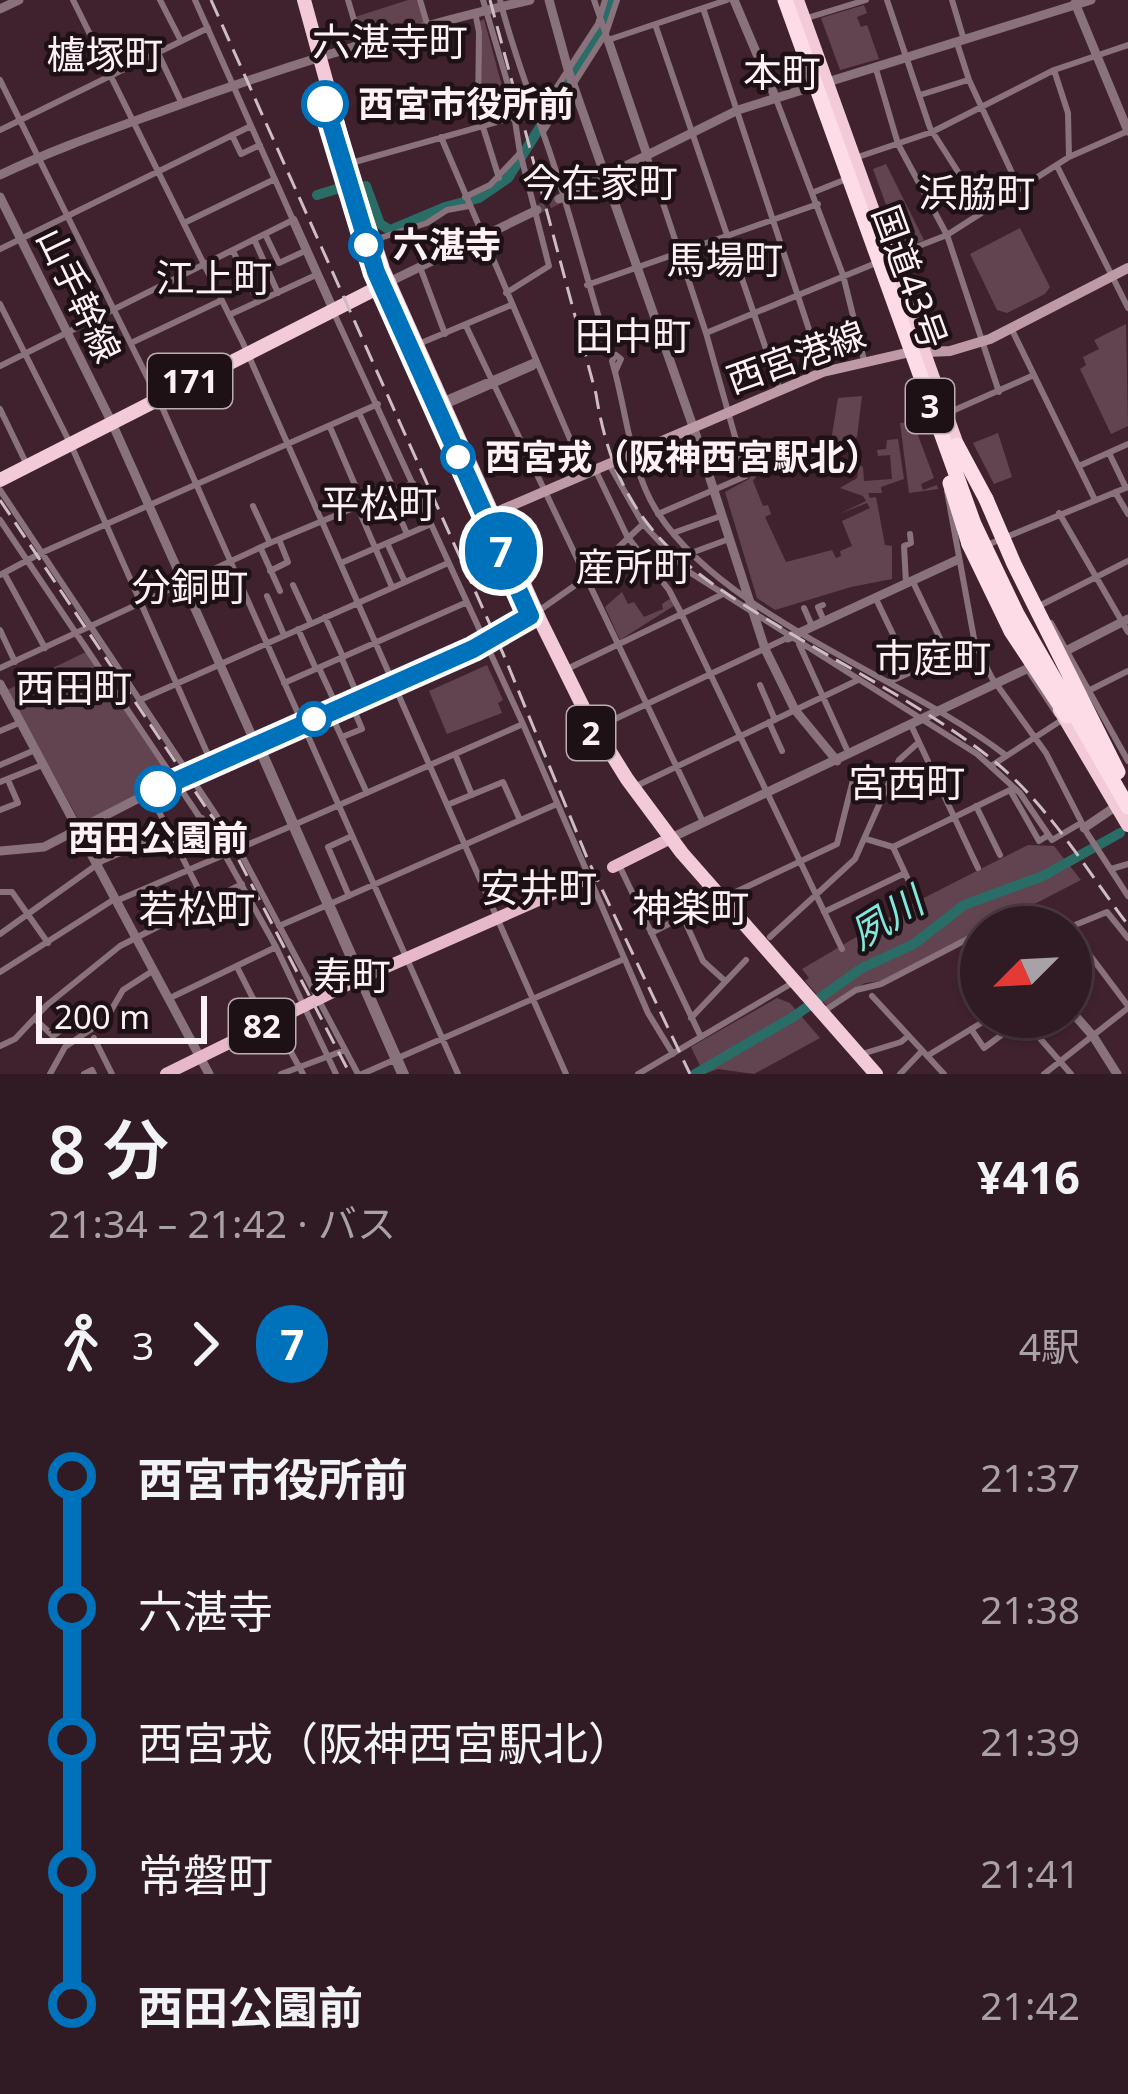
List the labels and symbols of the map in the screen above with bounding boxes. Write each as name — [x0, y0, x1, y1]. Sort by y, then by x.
district label: 六湛寺町 — [312, 14, 468, 67]
district label: 櫨塚町 — [46, 27, 164, 80]
district label: 本町 — [743, 45, 821, 98]
place label: 西宮市役所前 — [358, 79, 574, 128]
marker: 西宮市役所前 — [303, 82, 347, 126]
district label: 今在家町 — [522, 155, 678, 208]
district label: 浜脇町 — [918, 165, 1036, 218]
street label: 国道43号 — [862, 198, 959, 355]
street label: 山手幹線 — [26, 219, 133, 370]
place label: 六湛寺 — [393, 220, 501, 269]
marker: 六湛寺 — [350, 229, 382, 261]
district label: 馬場町 — [666, 232, 784, 285]
district label: 江上町 — [155, 250, 273, 303]
district label: 田中町 — [574, 308, 692, 361]
street label: 西宮港線 — [720, 309, 872, 404]
road number: 171 — [148, 354, 232, 408]
road number: 3 — [906, 379, 954, 433]
place label: 西宮戎（阪神西宮駅北） — [485, 432, 881, 481]
marker: 西宮戎（阪神西宮駅北） — [442, 441, 474, 473]
district label: 平松町 — [320, 476, 438, 529]
line badge: 7 — [462, 512, 540, 590]
district label: 産所町 — [575, 539, 693, 592]
district label: 分銅町 — [131, 559, 249, 612]
district label: 市庭町 — [874, 630, 992, 683]
district label: 西田町 — [15, 660, 133, 713]
unlabelled marker — [298, 703, 330, 735]
road number: 2 — [567, 706, 615, 760]
district label: 宮西町 — [848, 755, 966, 808]
marker: 西田公園前 — [136, 767, 180, 811]
place label: 西田公園前 — [68, 813, 248, 862]
district label: 安井町 — [480, 860, 598, 913]
water label: 夙川 — [838, 871, 936, 960]
district label: 神楽町 — [632, 880, 750, 933]
district label: 若松町 — [138, 881, 256, 934]
north arrow — [960, 906, 1092, 1038]
district label: 寿町 — [313, 948, 391, 1001]
scale bar — [36, 990, 207, 1043]
road number: 82 — [229, 999, 295, 1053]

